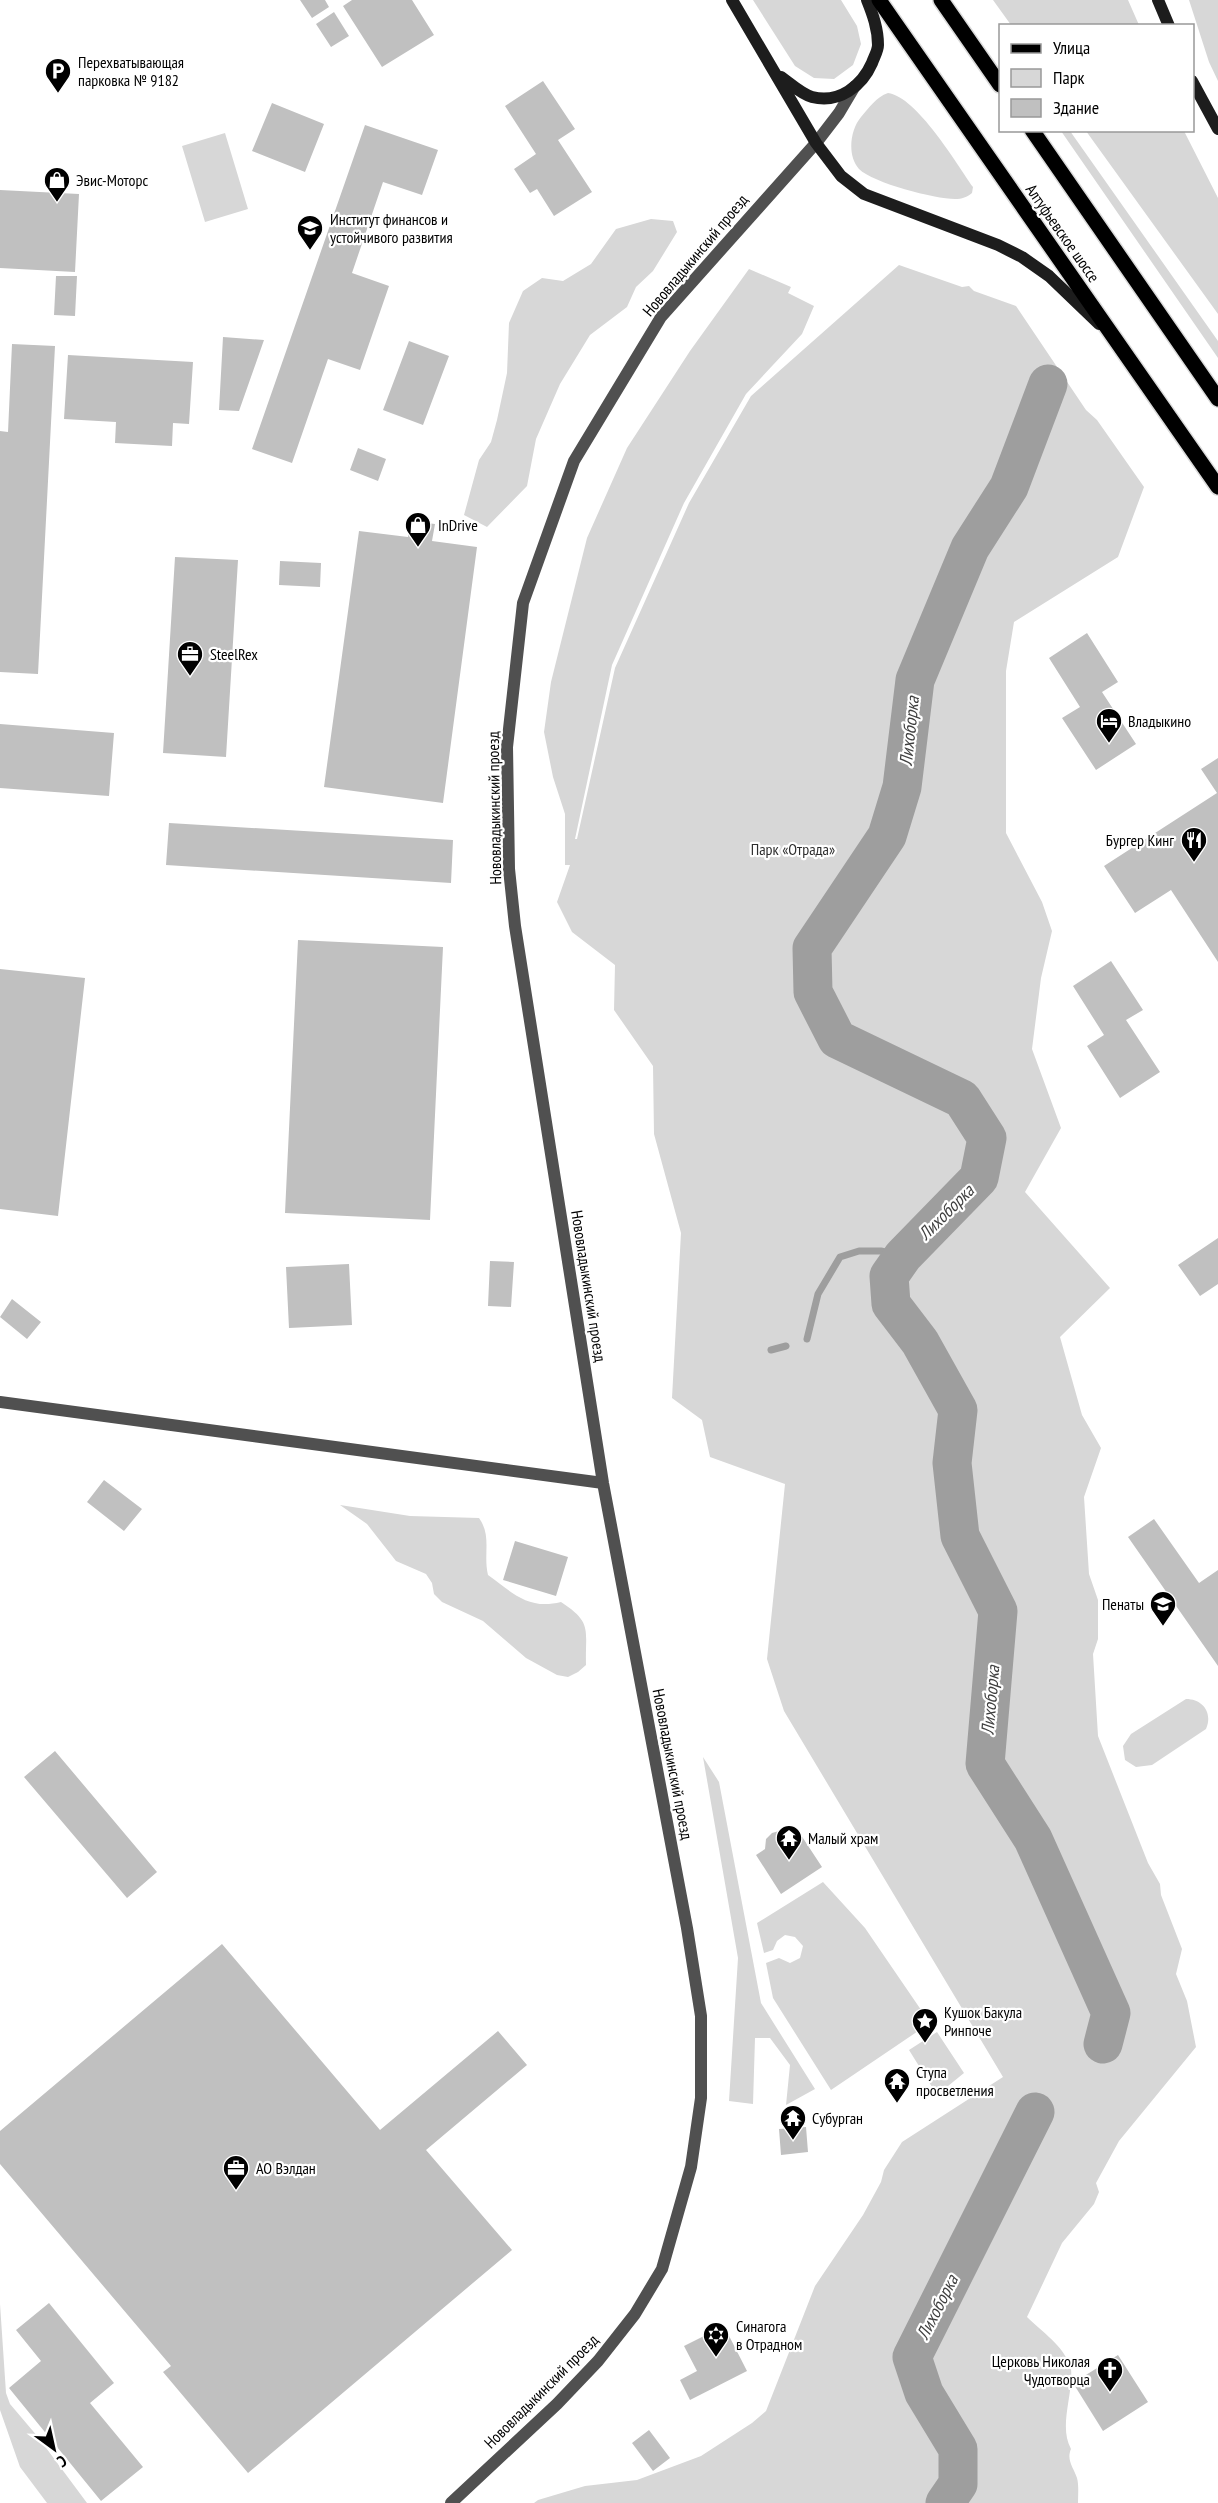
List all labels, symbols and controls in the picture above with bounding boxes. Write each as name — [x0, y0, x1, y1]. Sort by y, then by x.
legend — [999, 24, 1194, 132]
text: Улица — [1053, 36, 1090, 59]
place label: Перехватывающая парковка № 9182 — [78, 52, 184, 90]
parking icon: Перехватывающая парковка № 9182 — [43, 56, 73, 94]
text: Парк — [1053, 66, 1084, 89]
text: Здание — [1053, 96, 1099, 119]
shop icon: Эвис-Моторс — [42, 165, 72, 203]
place label: Эвис-Моторс — [76, 170, 148, 190]
street label: Алтуфьевское шоссе — [1022, 180, 1104, 286]
street label: Нововладыкинский проезд — [638, 190, 752, 320]
place label: Институт финансов и устойчивого развития — [330, 209, 453, 247]
school or university icon: Институт финансов и устойчивого развития — [295, 213, 325, 251]
shop icon: InDrive — [403, 510, 433, 548]
place label: InDrive — [438, 515, 478, 535]
office icon: SteelRex — [175, 639, 205, 677]
place label: SteelRex — [210, 644, 258, 664]
water label: Лихоборка — [894, 694, 924, 768]
hotel icon: Владыкино — [1094, 706, 1124, 744]
place label: Владыкино — [1128, 711, 1191, 731]
street label: Нововладыкинский проезд — [483, 731, 505, 885]
restaurant icon: Бургер Кинг — [1179, 825, 1209, 863]
place label: Бургер Кинг — [1106, 830, 1174, 850]
park label: Парк «Отрада» — [751, 839, 835, 859]
water label: Лихоборка — [913, 1179, 979, 1245]
street label: Нововладыкинский проезд — [567, 1209, 611, 1363]
school or university icon: Пенаты — [1148, 1589, 1178, 1627]
place label: Пенаты — [1102, 1594, 1144, 1614]
water label: Лихоборка — [975, 1664, 1005, 1737]
street label: Нововладыкинский проезд — [649, 1687, 697, 1841]
temple icon: Малый храм — [774, 1823, 804, 1861]
place label: Малый храм — [808, 1828, 878, 1848]
place label: Кушок Бакула Ринпоче — [944, 2002, 1022, 2040]
place icon: Кушок Бакула Ринпоче — [910, 2006, 940, 2044]
place label: Ступа просветления — [916, 2062, 994, 2100]
temple icon: Ступа просветления — [882, 2066, 912, 2104]
temple icon: Субурган — [778, 2103, 808, 2141]
place label: Субурган — [812, 2108, 863, 2128]
office icon: АО Вэлдан — [221, 2153, 251, 2191]
place label: АО Вэлдан — [256, 2158, 316, 2178]
water label: Лихоборка — [911, 2270, 963, 2344]
place label: Синагога в Отрадном — [736, 2316, 802, 2354]
synagogue icon: Синагога в Отрадном — [701, 2320, 731, 2358]
street label: Нововладыкинский проезд — [480, 2330, 602, 2452]
place label: Церковь Николая Чудотворца — [992, 2351, 1090, 2389]
church icon: Церковь Николая Чудотворца — [1095, 2355, 1125, 2393]
north arrow — [24, 2419, 84, 2479]
text: С — [53, 2451, 71, 2472]

